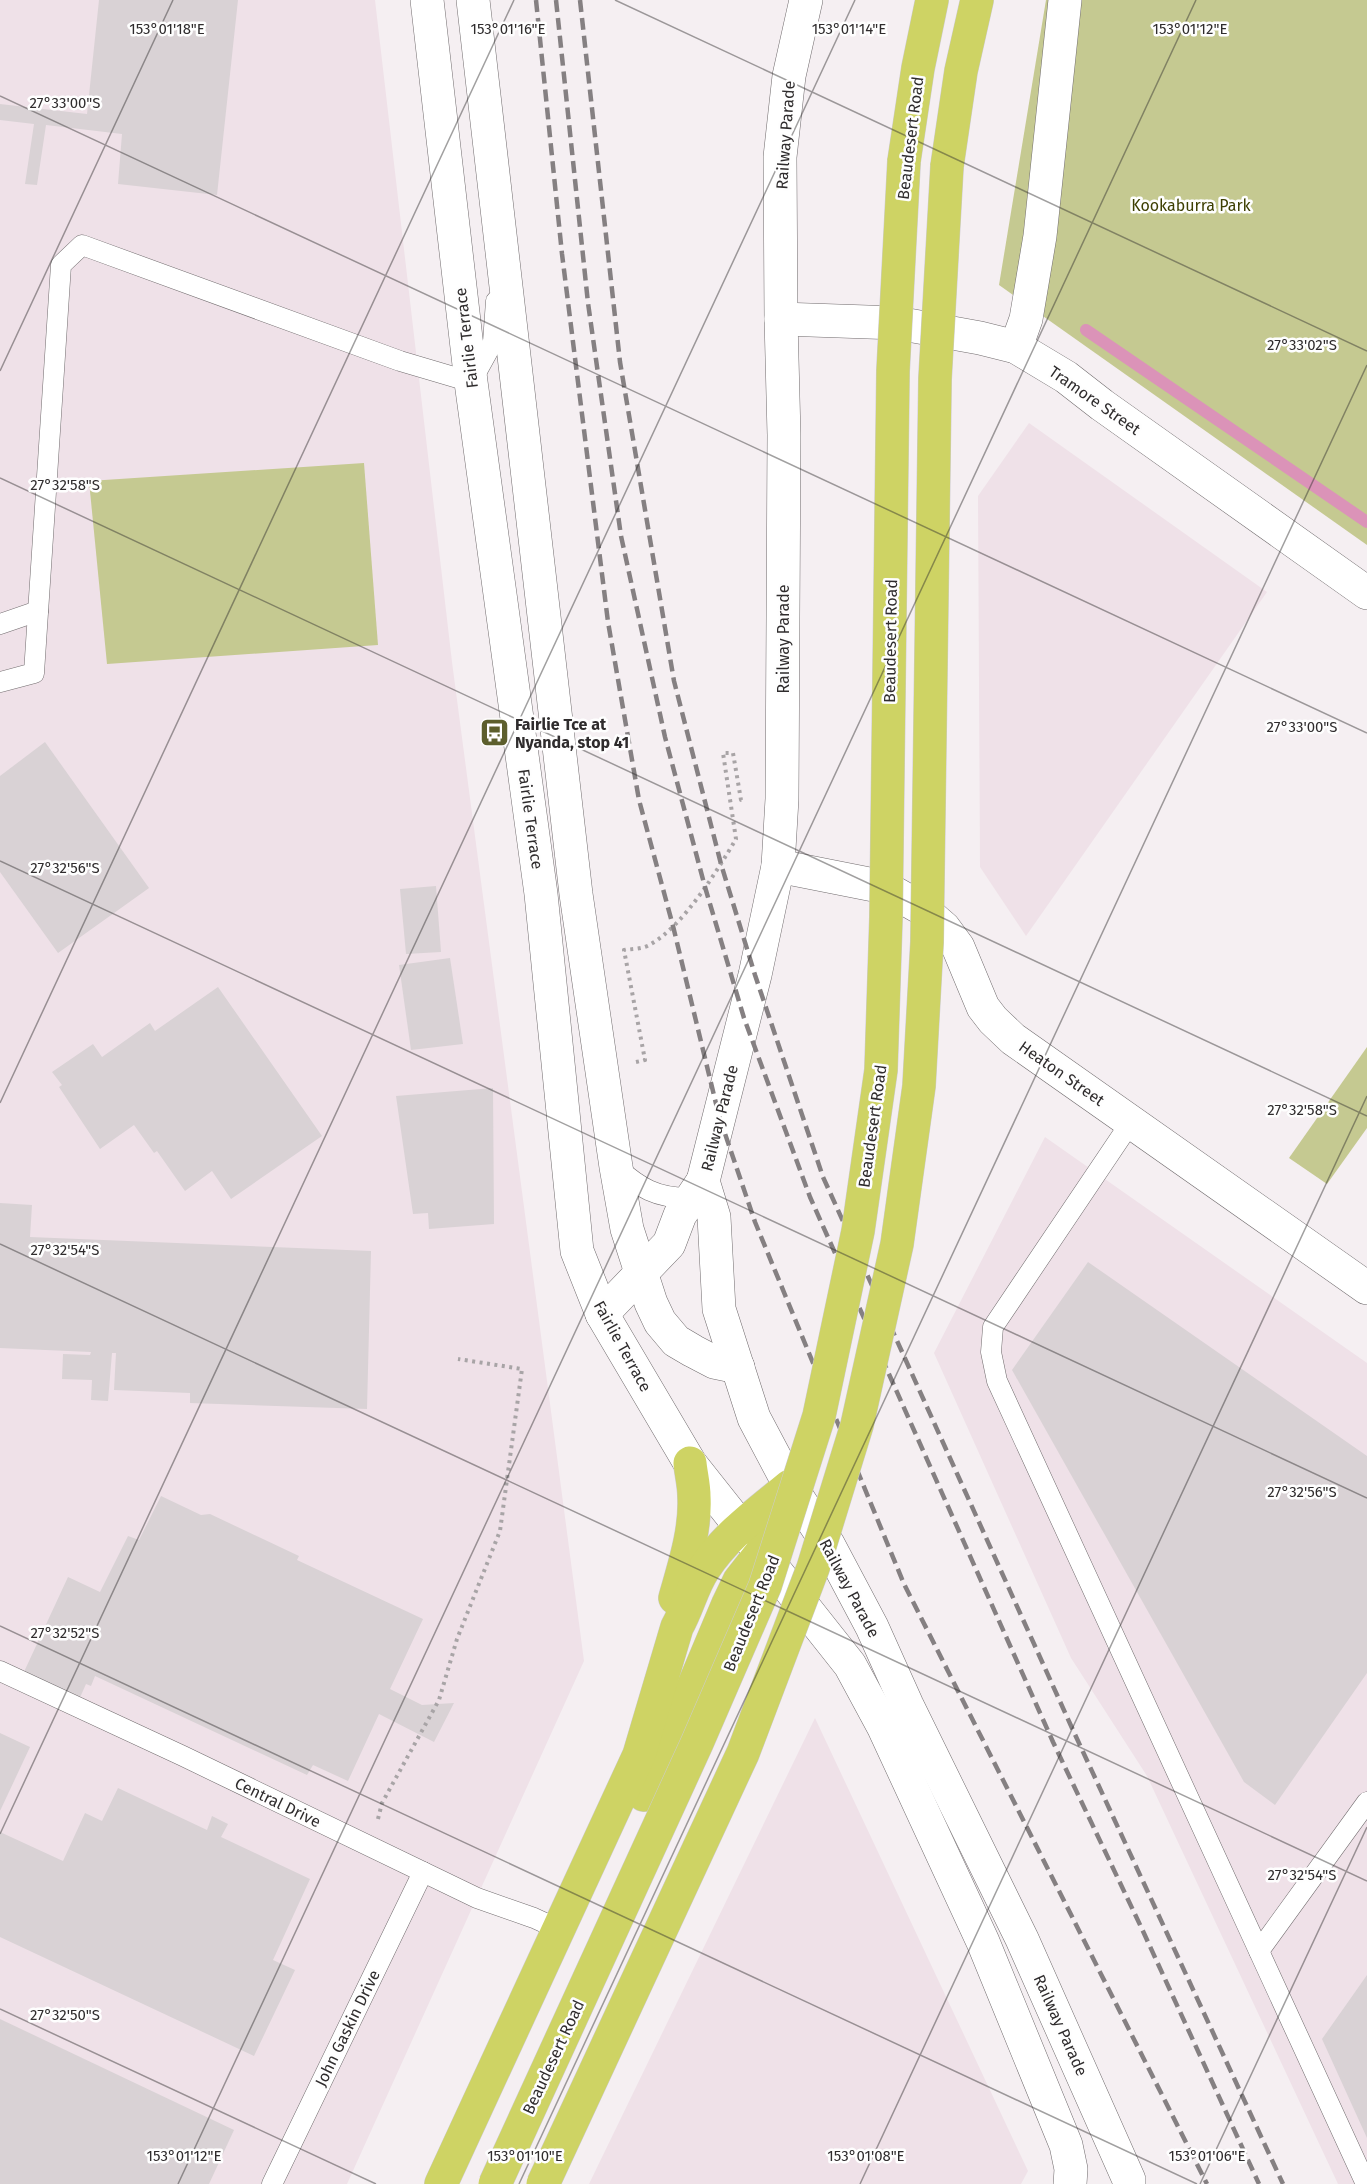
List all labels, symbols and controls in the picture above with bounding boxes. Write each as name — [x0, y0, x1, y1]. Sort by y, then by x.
text: 153°01'18"E — [129, 20, 205, 38]
text: 153°01'16"E — [470, 20, 546, 38]
text: 153°01'14"E — [812, 20, 886, 38]
text: 153°01'12"E — [1153, 20, 1227, 38]
street label: Beaudesert Road — [894, 75, 927, 201]
street label: Railway Parade — [772, 80, 799, 190]
text: 27°33'00"S — [30, 94, 100, 112]
park label: Kookaburra Park — [1131, 196, 1252, 215]
street label: Fairlie Terrace — [451, 287, 482, 389]
text: 27°33'02"S — [1267, 336, 1337, 354]
street label: Tramore Street — [1045, 362, 1144, 439]
text: 27°32'58"S — [30, 476, 100, 494]
street label: Beaudesert Road — [880, 579, 901, 703]
street label: Railway Parade — [774, 584, 793, 694]
place label: Fairlie Tce at Nyanda, stop 41 — [515, 715, 629, 752]
bus stop icon: Fairlie Tce at Nyanda, stop 41 — [478, 717, 510, 749]
text: 27°33'00"S — [1267, 718, 1337, 736]
street label: Fairlie Terrace — [514, 768, 547, 870]
text: 27°32'56"S — [30, 859, 100, 877]
street label: Heaton Street — [1015, 1037, 1108, 1110]
street label: Railway Parade — [697, 1063, 742, 1173]
street label: Beaudesert Road — [854, 1063, 891, 1189]
text: 27°32'58"S — [1267, 1101, 1337, 1119]
text: 27°32'54"S — [31, 1241, 99, 1259]
street label: Fairlie Terrace — [590, 1297, 655, 1395]
text: 27°32'56"S — [1267, 1483, 1337, 1501]
street label: Railway Parade — [816, 1536, 884, 1641]
street label: Beaudesert Road — [719, 1552, 783, 1674]
text: 27°32'52"S — [31, 1624, 99, 1642]
street label: Central Drive — [232, 1773, 324, 1831]
text: 27°32'54"S — [1268, 1866, 1336, 1884]
street label: John Gaskin Drive — [311, 1967, 384, 2090]
street label: Railway Parade — [1030, 1972, 1091, 2079]
street label: Beaudesert Road — [519, 1997, 588, 2117]
text: 27°32'50"S — [30, 2006, 100, 2024]
text: 153°01'12"E — [147, 2147, 221, 2165]
text: 153°01'10"E — [487, 2147, 563, 2165]
text: 153°01'08"E — [827, 2147, 905, 2165]
text: 153°01'06"E — [1169, 2147, 1245, 2165]

